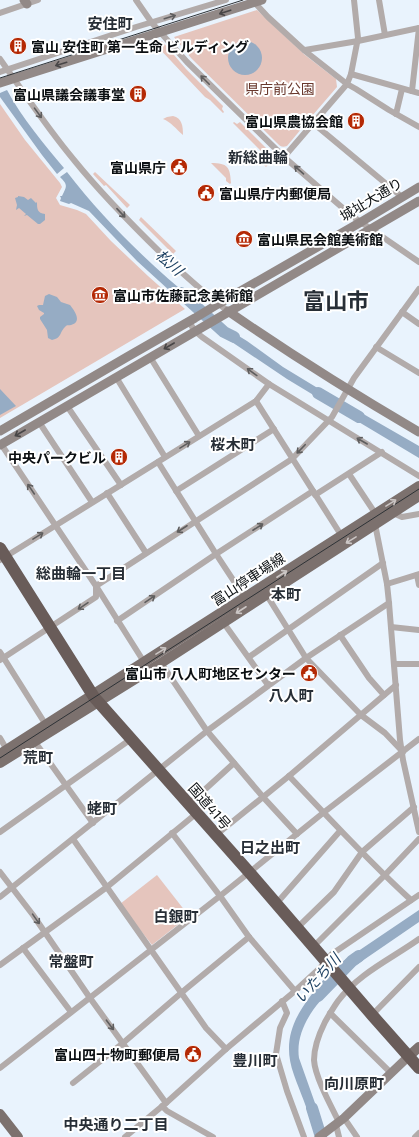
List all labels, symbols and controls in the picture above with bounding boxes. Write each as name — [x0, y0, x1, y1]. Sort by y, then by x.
one-way arrow — [219, 9, 232, 16]
one-way arrow — [164, 13, 177, 20]
district label: 安住町 — [87, 14, 133, 32]
building icon: 富山 安住町 第一生命 ビルディング — [8, 36, 28, 56]
place label: 富山 安住町 第一生命 ビルディング — [31, 38, 249, 55]
one-way arrow — [55, 61, 68, 68]
one-way arrow — [200, 75, 210, 85]
park label: 県庁前公園 — [245, 80, 315, 97]
building icon: 富山県議会議事堂 — [128, 84, 148, 104]
place label: 富山県議会議事堂 — [13, 86, 125, 103]
one-way arrow — [34, 107, 42, 118]
building icon: 富山県農協会館 — [346, 111, 366, 131]
place label: 富山県農協会館 — [245, 113, 343, 130]
district label: 新総曲輪 — [228, 148, 288, 166]
public building icon: 富山県庁 — [169, 157, 189, 177]
place label: 富山県庁 — [110, 159, 166, 176]
one-way arrow — [293, 165, 304, 174]
street label: 城址大通り — [337, 174, 405, 224]
public building icon: 富山県庁内郵便局 — [196, 183, 216, 203]
place label: 富山県庁内郵便局 — [219, 185, 331, 202]
one-way arrow — [116, 208, 125, 218]
museum icon: 富山県民会館美術館 — [234, 229, 254, 249]
place label: 富山県民会館美術館 — [257, 231, 383, 248]
water label: 松川 — [153, 245, 189, 280]
museum icon: 富山市佐藤記念美術館 — [90, 285, 110, 305]
place label: 富山市佐藤記念美術館 — [113, 287, 253, 304]
district label: 富山市 — [303, 287, 369, 313]
one-way arrow — [163, 343, 175, 351]
one-way arrow — [246, 368, 257, 376]
one-way arrow — [14, 430, 26, 438]
district label: 桜木町 — [210, 435, 256, 453]
one-way arrow — [356, 436, 368, 444]
one-way arrow — [179, 441, 190, 450]
one-way arrow — [296, 444, 306, 454]
building icon: 中央パークビル — [109, 447, 129, 467]
place label: 中央パークビル — [8, 449, 106, 466]
one-way arrow — [26, 483, 34, 495]
one-way arrow — [385, 499, 397, 507]
one-way arrow — [252, 523, 263, 531]
one-way arrow — [176, 526, 188, 534]
one-way arrow — [33, 532, 44, 540]
one-way arrow — [346, 536, 357, 544]
street label: 富山停車場線 — [208, 549, 288, 609]
district label: 総曲輪一丁目 — [36, 564, 126, 582]
one-way arrow — [276, 569, 288, 577]
district label: 本町 — [271, 585, 301, 603]
one-way arrow — [144, 595, 155, 603]
one-way arrow — [77, 602, 89, 610]
one-way arrow — [236, 606, 247, 614]
one-way arrow — [155, 647, 167, 655]
public building icon: 富山市 八人町地区センター — [299, 663, 319, 683]
place label: 富山市 八人町地区センター — [125, 665, 296, 682]
district label: 八人町 — [268, 686, 314, 704]
district label: 荒町 — [23, 748, 53, 766]
street label: 国道41号 — [185, 779, 235, 833]
district label: 蛯町 — [87, 799, 117, 817]
district label: 日之出町 — [240, 838, 300, 856]
district label: 白銀町 — [153, 907, 199, 925]
one-way arrow — [32, 913, 40, 924]
water label: いたち川 — [290, 948, 345, 1006]
district label: 常盤町 — [48, 952, 94, 970]
one-way arrow — [106, 1019, 115, 1030]
public building icon: 富山四十物町郵便局 — [183, 1044, 203, 1064]
place label: 富山四十物町郵便局 — [54, 1046, 180, 1063]
district label: 豊川町 — [232, 1051, 278, 1069]
district label: 向川原町 — [324, 1074, 384, 1092]
district label: 中央通り二丁目 — [63, 1115, 169, 1133]

